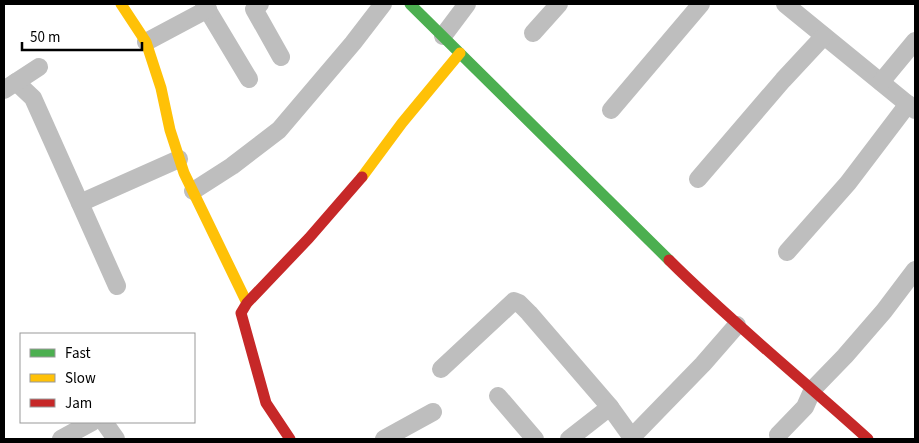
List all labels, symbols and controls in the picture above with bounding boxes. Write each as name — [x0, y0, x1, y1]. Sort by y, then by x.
scale bar — [22, 20, 142, 52]
text: 50 m — [30, 27, 60, 48]
legend — [20, 333, 195, 423]
text: Fast — [65, 343, 91, 364]
text: Slow — [65, 368, 96, 389]
text: Jam — [65, 393, 92, 414]

